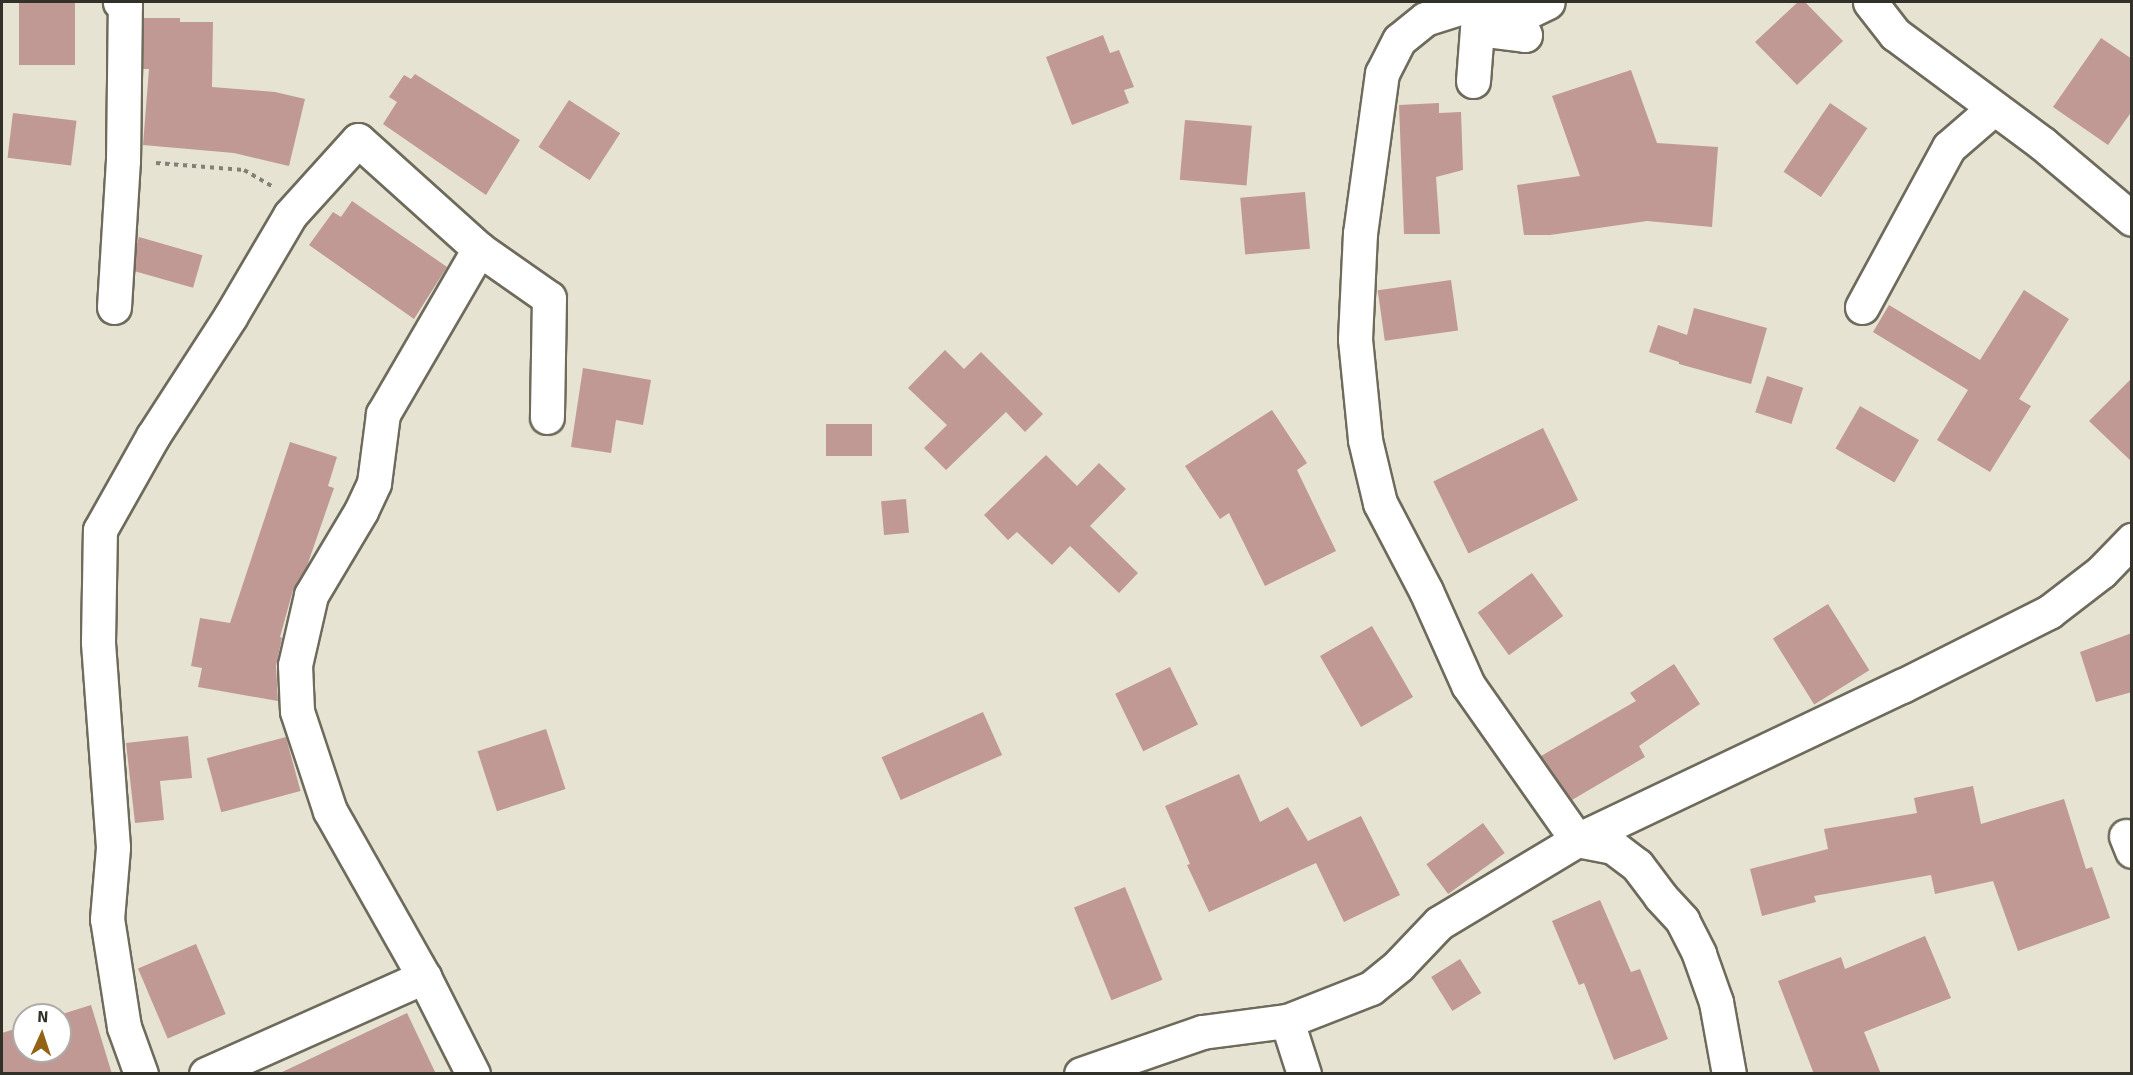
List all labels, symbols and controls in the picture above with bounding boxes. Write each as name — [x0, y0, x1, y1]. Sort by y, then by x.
north arrow — [12, 1003, 72, 1063]
text: N — [37, 1007, 49, 1027]

